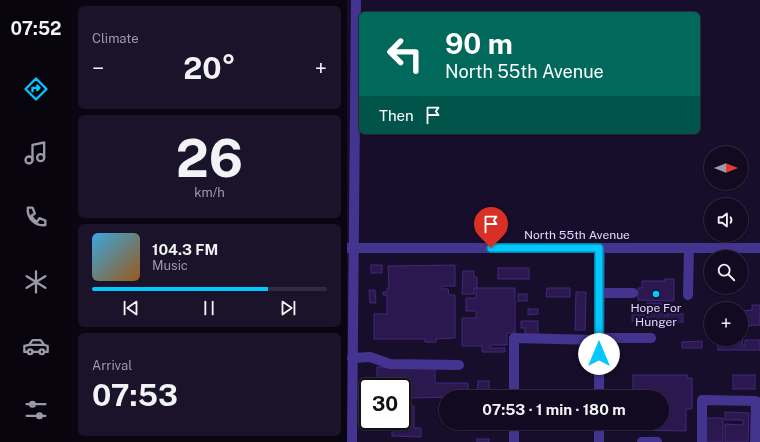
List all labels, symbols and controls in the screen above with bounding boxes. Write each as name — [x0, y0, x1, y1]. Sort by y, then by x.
text: 07:52 — [10, 18, 62, 39]
text: 90 m — [445, 27, 513, 60]
icon: left — [379, 28, 431, 80]
text: Climate — [92, 31, 139, 46]
text: 20° — [183, 50, 236, 86]
text: − — [92, 55, 104, 81]
text: + — [315, 55, 327, 81]
text: North 55th Avenue — [445, 61, 604, 82]
icon: directions — [22, 75, 50, 103]
icon: arrive — [422, 104, 444, 126]
text: Then — [379, 107, 414, 124]
text: 26 — [176, 128, 243, 189]
icon: music — [22, 139, 50, 167]
north arrow — [704, 146, 748, 190]
map controls — [704, 146, 748, 346]
text: km/h — [194, 185, 225, 200]
button: sound — [704, 198, 748, 242]
icon: phone — [22, 203, 50, 231]
pin — [474, 207, 508, 248]
icon: arrive — [480, 213, 502, 235]
street label: North 55th Avenue — [524, 228, 630, 242]
text: 104.3 FM — [152, 241, 218, 258]
button: search — [704, 250, 748, 294]
text: Music — [152, 258, 188, 273]
icon: climate — [22, 268, 50, 296]
marker: Hope For Hunger — [651, 289, 661, 299]
icon: previous — [120, 297, 142, 319]
icon: pause — [198, 297, 220, 319]
icon: next — [277, 297, 299, 319]
place label: Hope For Hunger — [630, 301, 682, 329]
button: + — [704, 302, 748, 346]
icon: car — [22, 332, 50, 360]
position arrow — [578, 333, 620, 375]
text: Arrival — [92, 358, 132, 373]
text: 07:53 — [92, 377, 178, 413]
speed limit sign: 30 — [359, 378, 411, 430]
icon: filters — [22, 396, 50, 424]
text: 07:53 · 1 min · 180 m — [482, 401, 626, 418]

